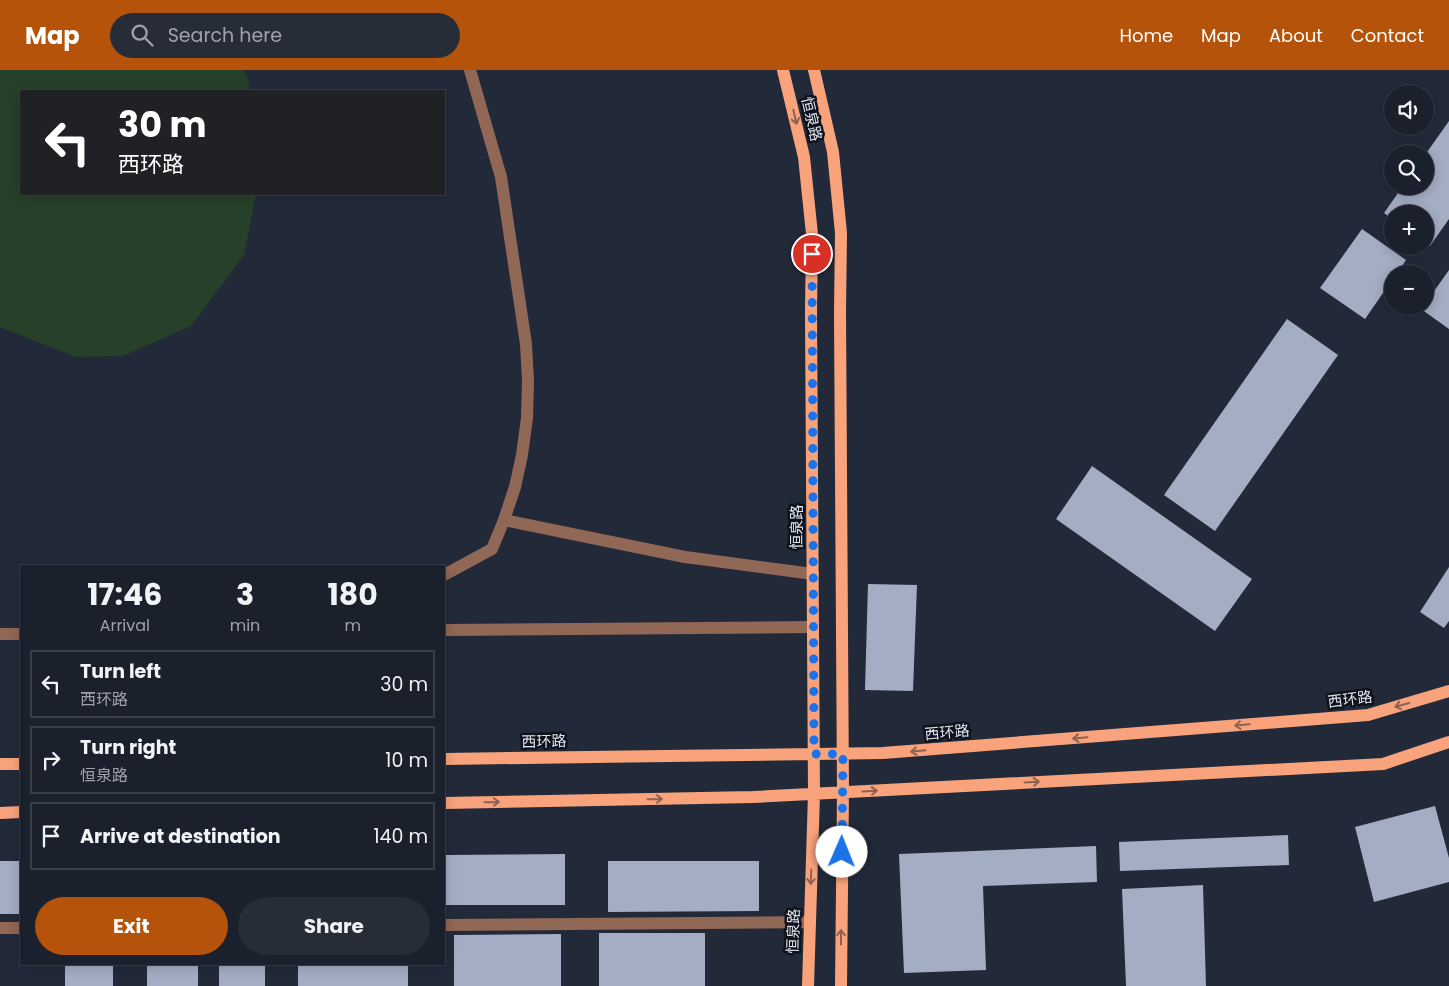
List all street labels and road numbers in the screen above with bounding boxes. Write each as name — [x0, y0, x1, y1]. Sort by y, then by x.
street label: 恒泉路 — [797, 95, 827, 143]
street label: 恒泉路 — [786, 504, 807, 550]
street label: 西环路 — [1326, 686, 1374, 712]
street label: 西环路 — [924, 720, 970, 744]
street label: 西环路 — [521, 730, 567, 752]
street label: 恒泉路 — [782, 908, 804, 954]

